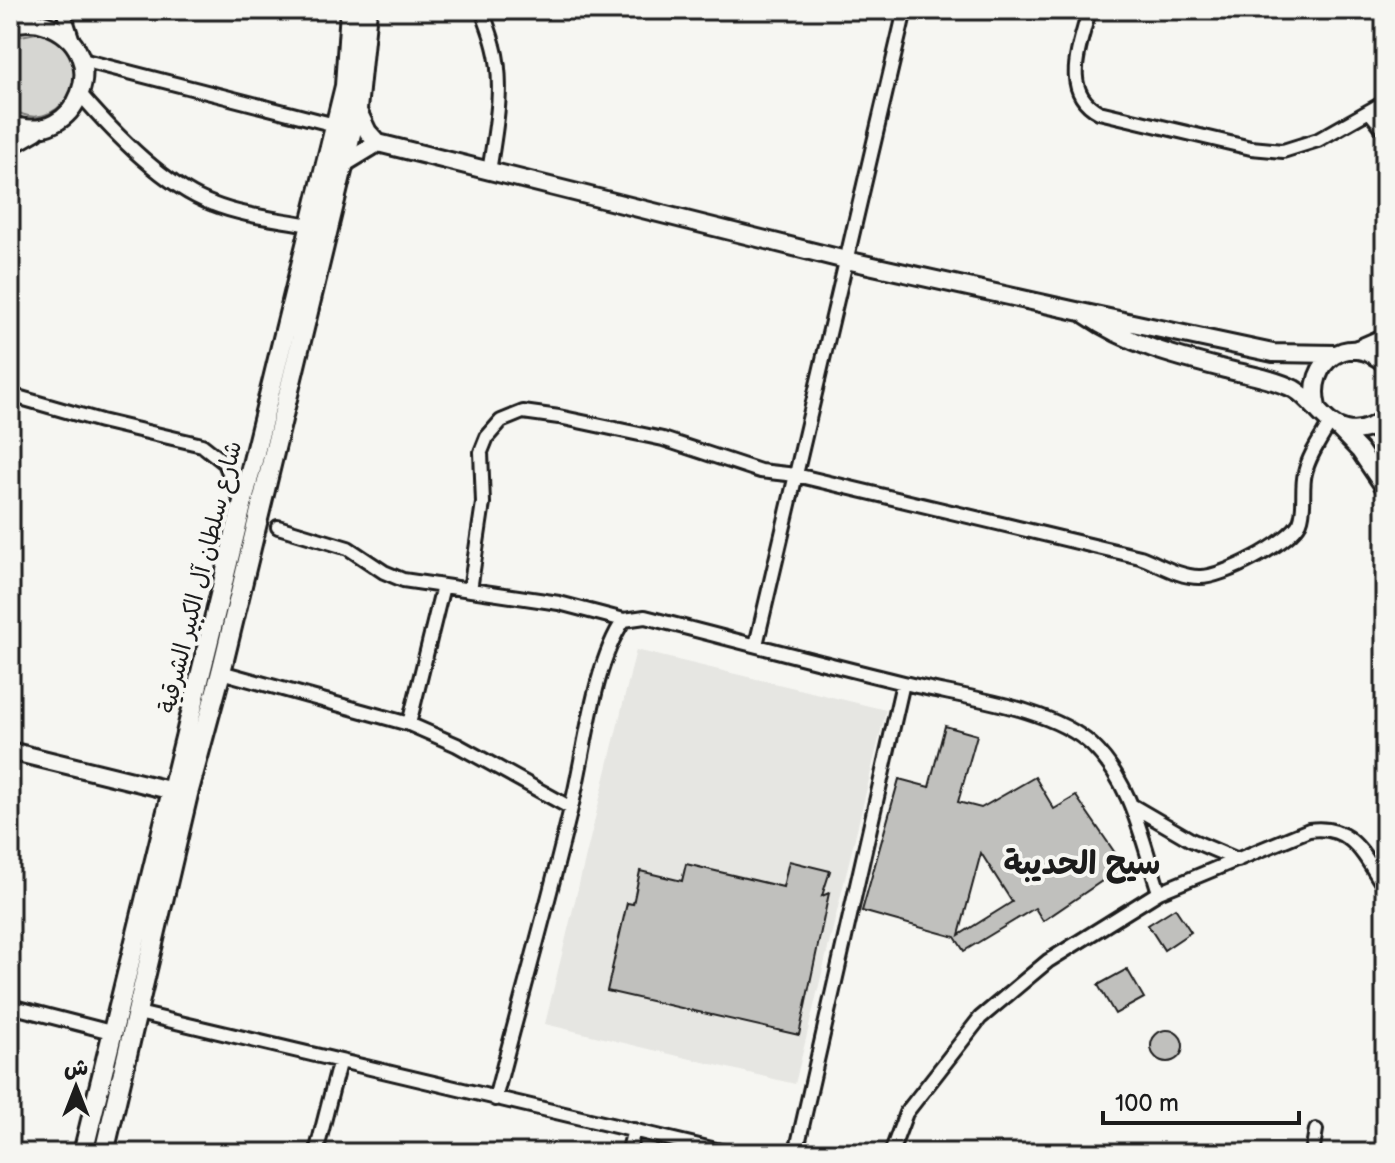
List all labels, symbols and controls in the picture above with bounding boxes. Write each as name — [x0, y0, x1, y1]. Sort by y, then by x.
street label: شارع سلطان آل الكبير الشرقية — [153, 438, 250, 717]
district label: سيح الحديبة — [1004, 845, 1160, 884]
north arrow — [36, 1047, 116, 1127]
text: ش — [64, 1055, 88, 1082]
scale bar — [1103, 1075, 1299, 1125]
text: 100 m — [1115, 1089, 1179, 1118]

